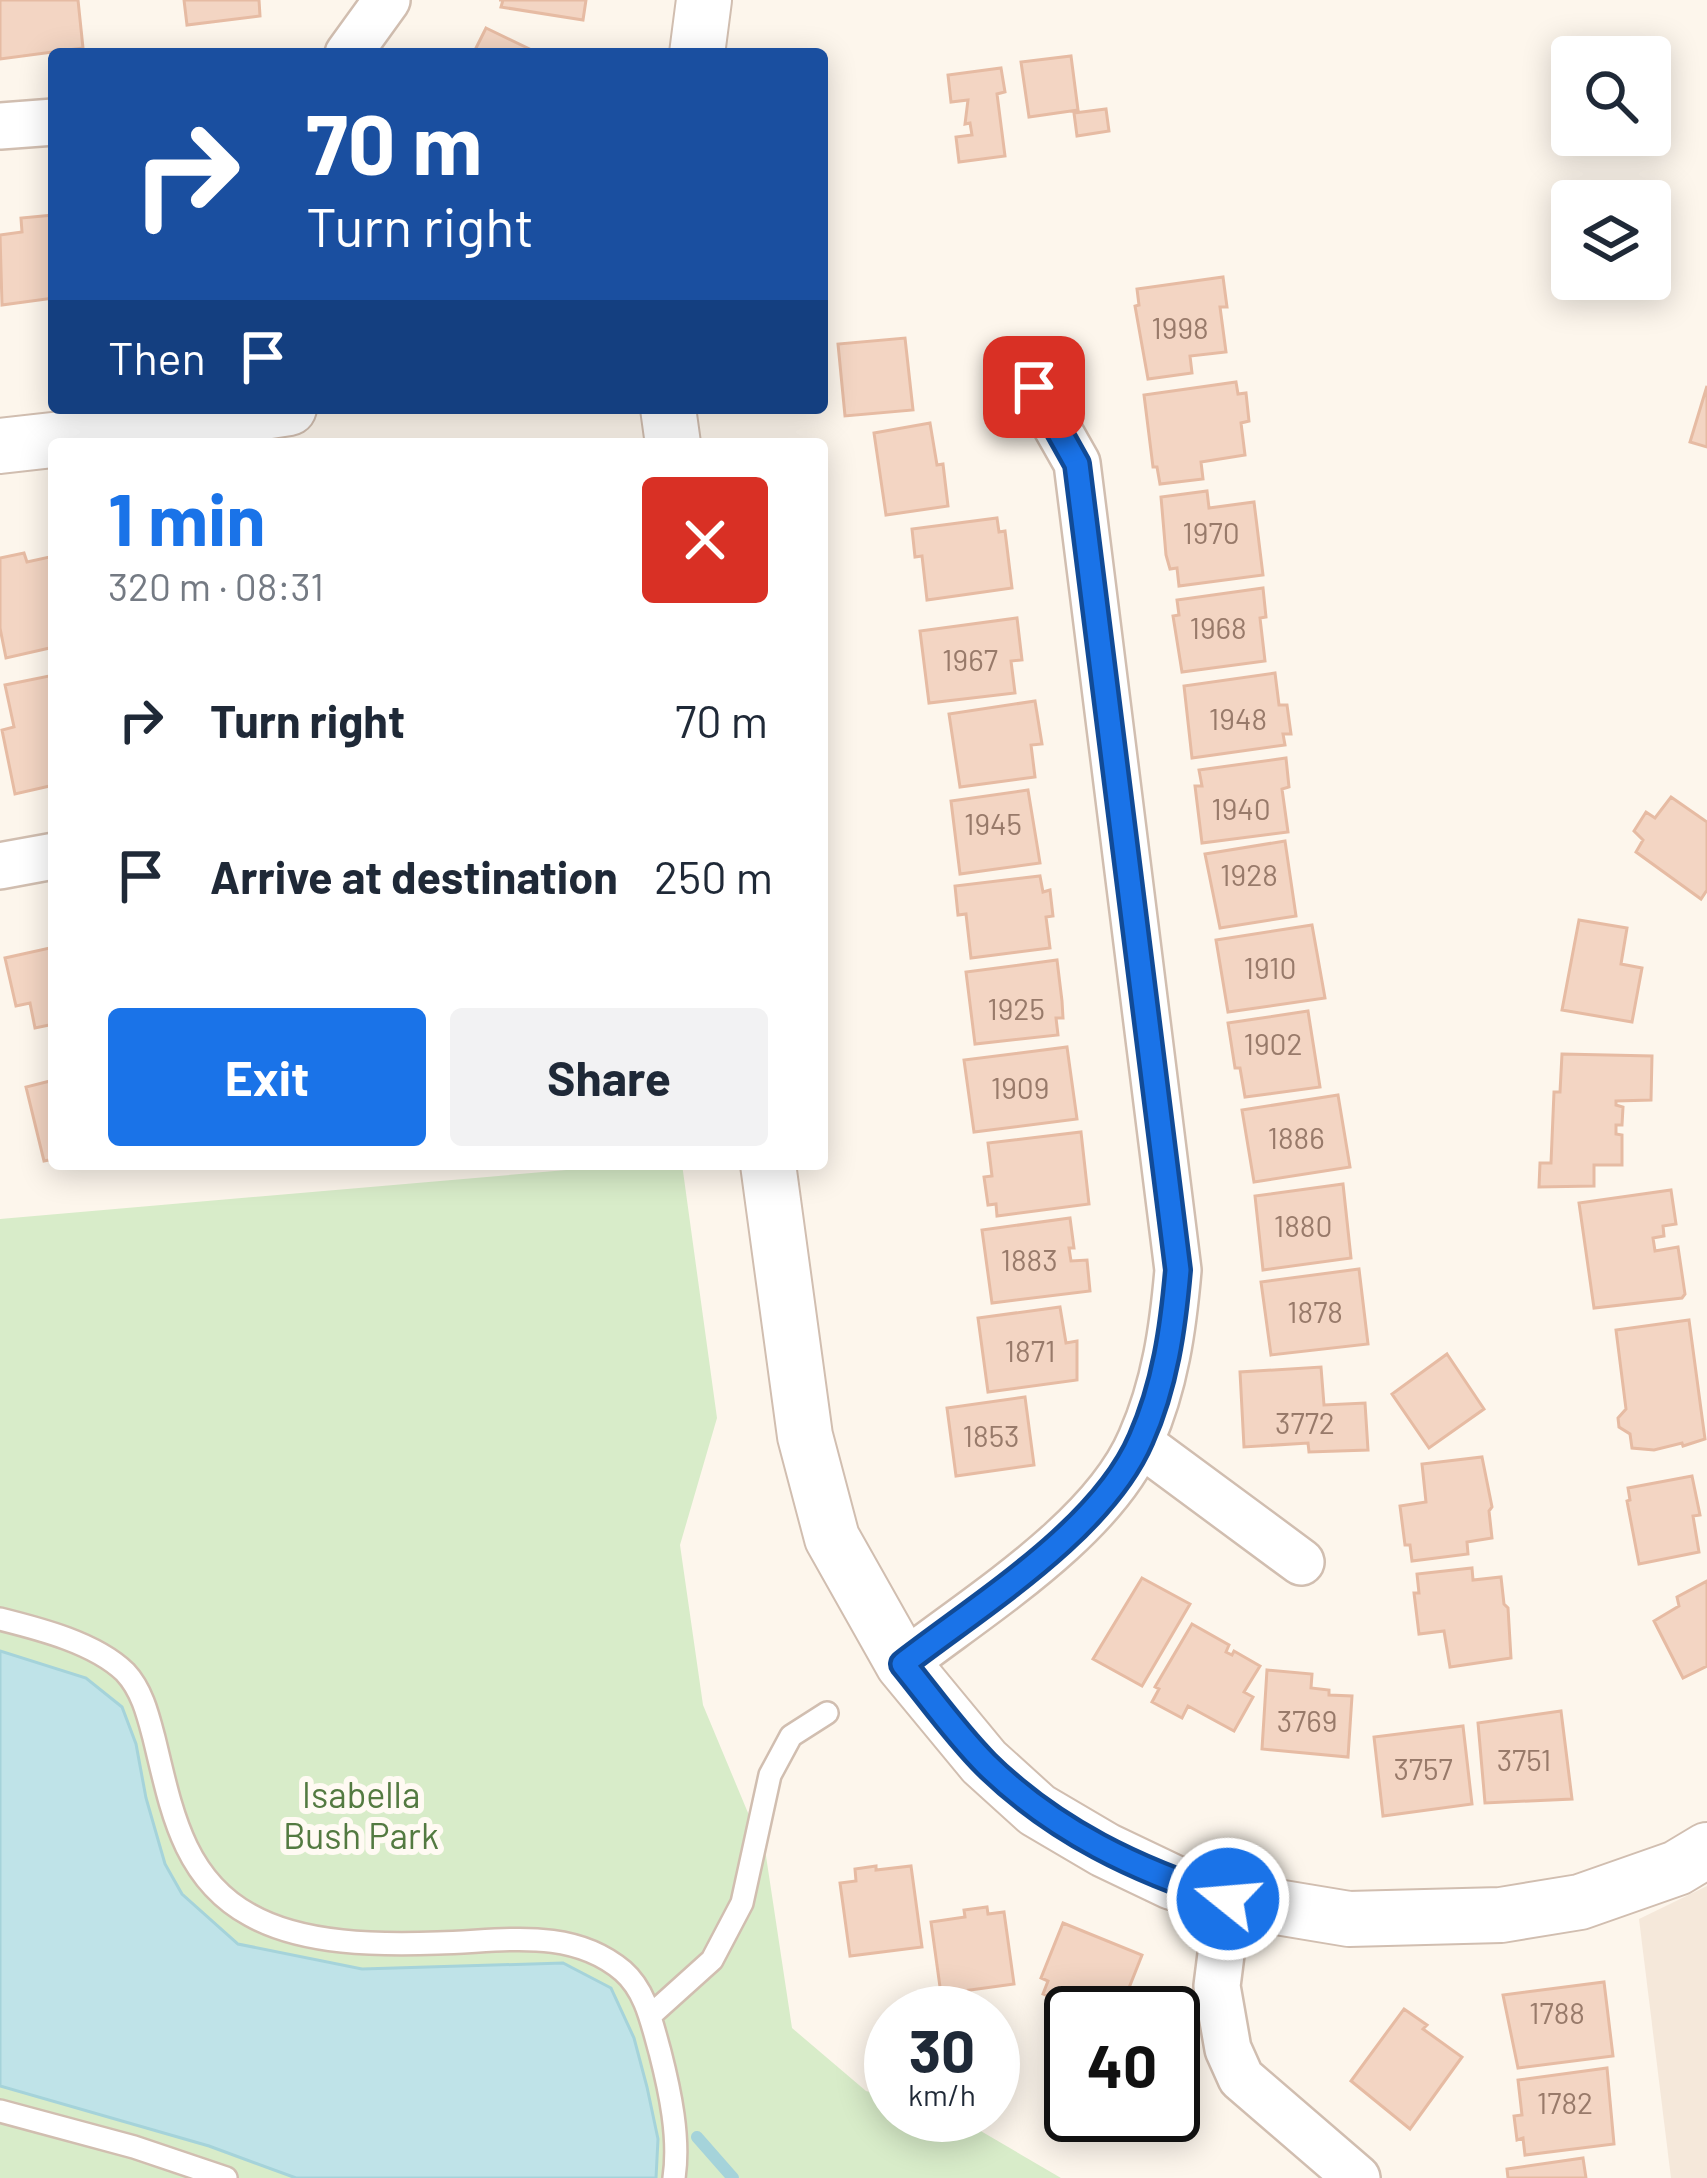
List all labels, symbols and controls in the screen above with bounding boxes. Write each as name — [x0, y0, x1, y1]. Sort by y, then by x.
map controls — [1551, 36, 1671, 300]
button: search — [1551, 36, 1671, 156]
text: 70 m — [306, 91, 482, 192]
icon: right — [108, 96, 264, 252]
button: layers — [1551, 180, 1671, 300]
text: Turn right — [306, 193, 534, 258]
house number: 1998 — [1151, 309, 1209, 345]
icon: arrive — [230, 324, 296, 390]
text: Then — [108, 330, 206, 384]
pin — [983, 336, 1085, 438]
icon: arrive — [1001, 354, 1067, 420]
text: 1 min — [108, 474, 266, 560]
button: close — [642, 477, 768, 603]
house number: 1970 — [1182, 514, 1240, 550]
text: 320 m · 08:31 — [108, 562, 324, 609]
house number: 1968 — [1189, 609, 1247, 645]
house number: 1967 — [942, 641, 998, 677]
icon: right — [108, 687, 174, 753]
text: Turn right — [210, 693, 405, 747]
text: 70 m — [675, 693, 768, 747]
house number: 1948 — [1209, 700, 1267, 736]
house number: 1940 — [1211, 790, 1271, 826]
house number: 1945 — [964, 805, 1022, 841]
icon: arrive — [108, 843, 174, 909]
text: Arrive at destination — [210, 849, 618, 903]
text: 250 m — [654, 849, 773, 903]
house number: 1928 — [1220, 856, 1278, 892]
house number: 1910 — [1244, 949, 1296, 985]
house number: 1925 — [987, 990, 1045, 1026]
button: Exit — [108, 1008, 426, 1146]
button: Share — [450, 1008, 768, 1146]
house number: 1902 — [1243, 1025, 1303, 1061]
house number: 1909 — [991, 1069, 1049, 1105]
house number: 1886 — [1267, 1119, 1325, 1155]
house number: 1880 — [1274, 1207, 1332, 1243]
house number: 1883 — [1000, 1241, 1058, 1277]
house number: 1878 — [1287, 1293, 1343, 1329]
house number: 1871 — [1005, 1332, 1055, 1368]
house number: 3772 — [1275, 1404, 1335, 1440]
house number: 1853 — [963, 1417, 1020, 1453]
house number: 3769 — [1277, 1702, 1337, 1738]
house number: 3751 — [1497, 1741, 1551, 1777]
house number: 3757 — [1393, 1750, 1453, 1786]
park label: Isabella Bush Park — [283, 1772, 439, 1856]
position arrow — [1165, 1836, 1291, 1962]
speed limit sign: 40 — [1044, 1986, 1200, 2142]
house number: 1788 — [1529, 1994, 1585, 2030]
text: 30 — [909, 2013, 975, 2085]
text: km/h — [908, 2076, 976, 2112]
house number: 1782 — [1537, 2084, 1593, 2120]

